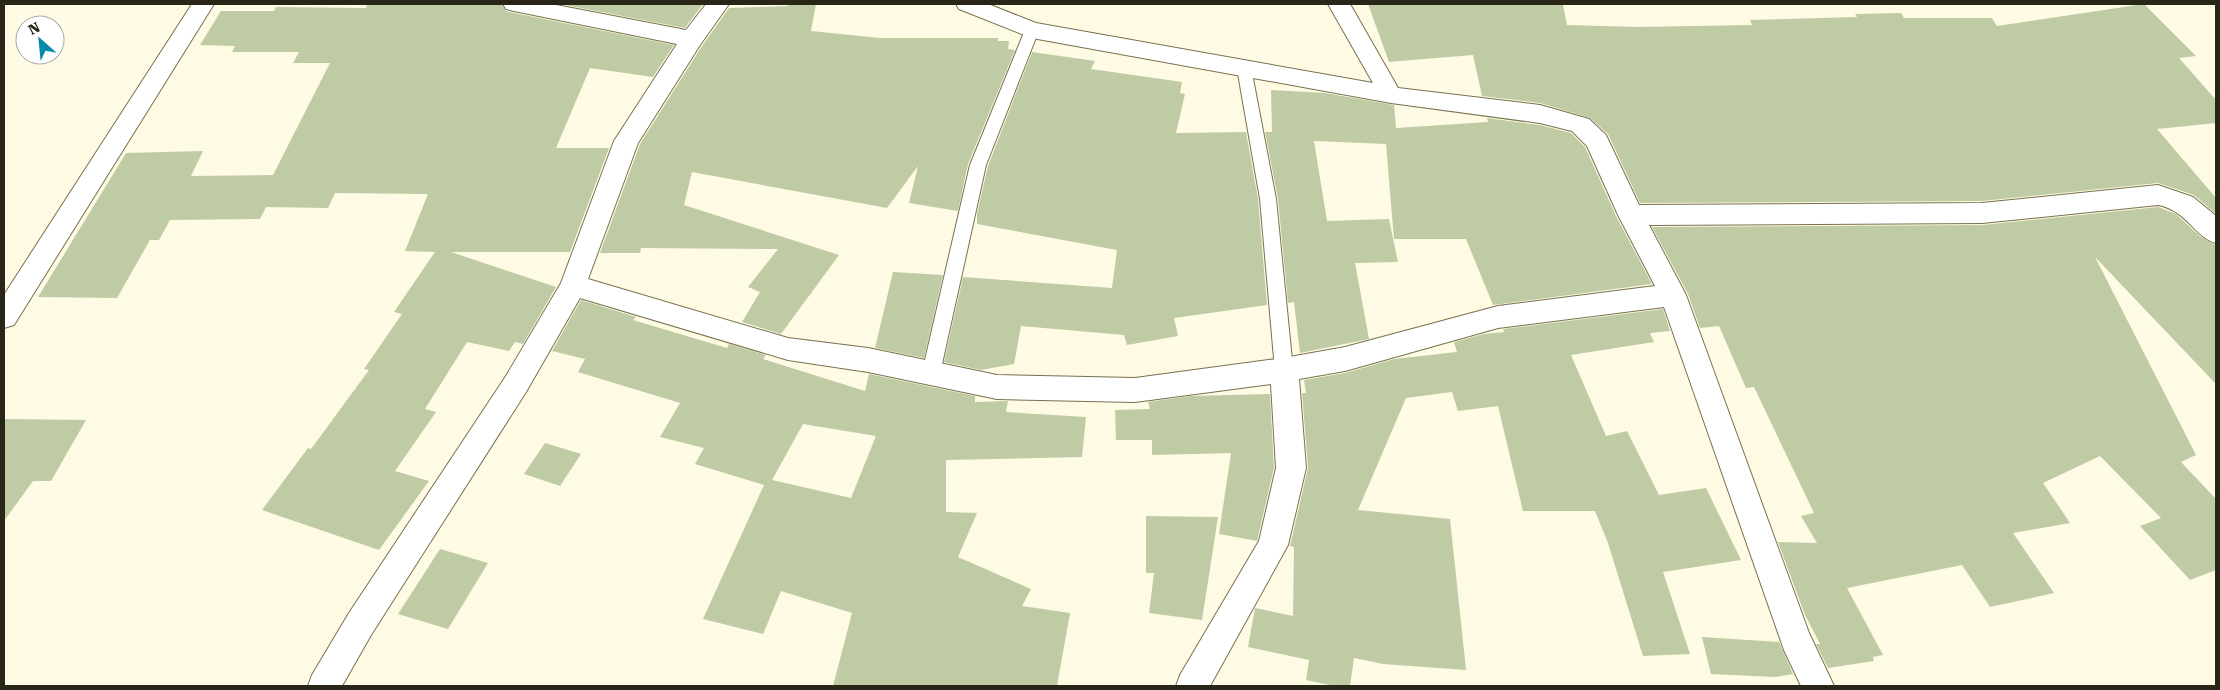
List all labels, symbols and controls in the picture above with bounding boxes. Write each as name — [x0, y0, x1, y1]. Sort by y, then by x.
north arrow — [15, 15, 65, 65]
text: N — [26, 19, 43, 38]

